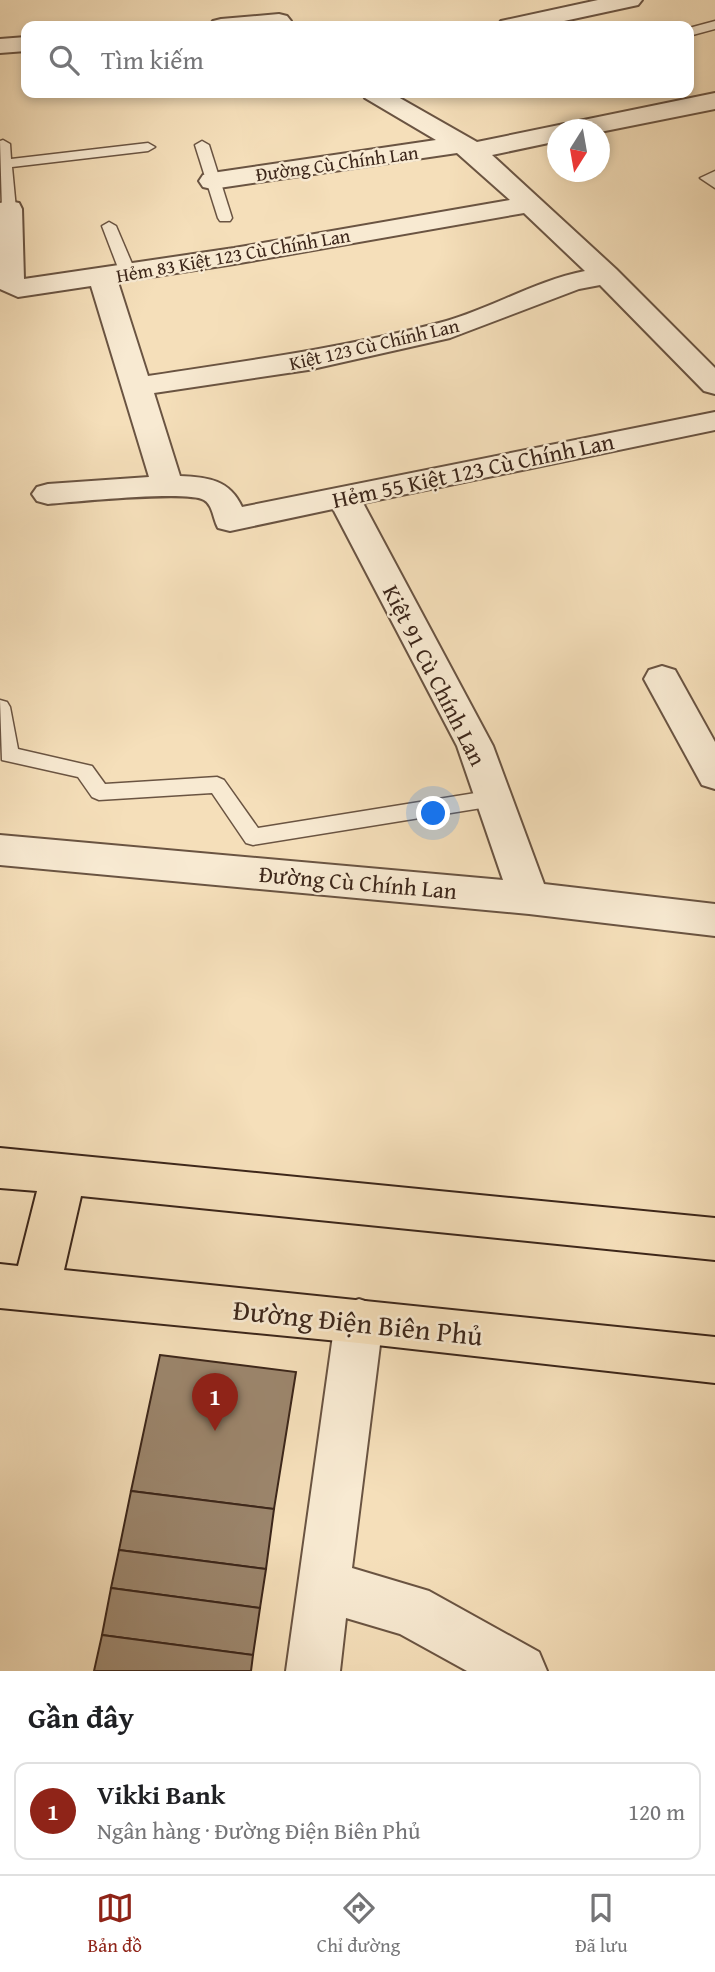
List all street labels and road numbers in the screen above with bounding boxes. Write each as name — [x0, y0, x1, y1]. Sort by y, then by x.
street label: Đường Cù Chính Lan — [254, 138, 420, 188]
street label: Hẻm 83 Kiệt 123 Cù Chính Lan — [114, 221, 353, 289]
street label: Kiệt 123 Cù Chính Lan — [286, 311, 462, 377]
street label: Hẻm 55 Kiệt 123 Cù Chính Lan — [329, 424, 617, 516]
street label: Kiệt 91 Cù Chính Lan — [375, 579, 495, 771]
street label: Đường Cù Chính Lan — [258, 857, 458, 907]
street label: Đường Điện Biên Phủ — [231, 1289, 485, 1355]

